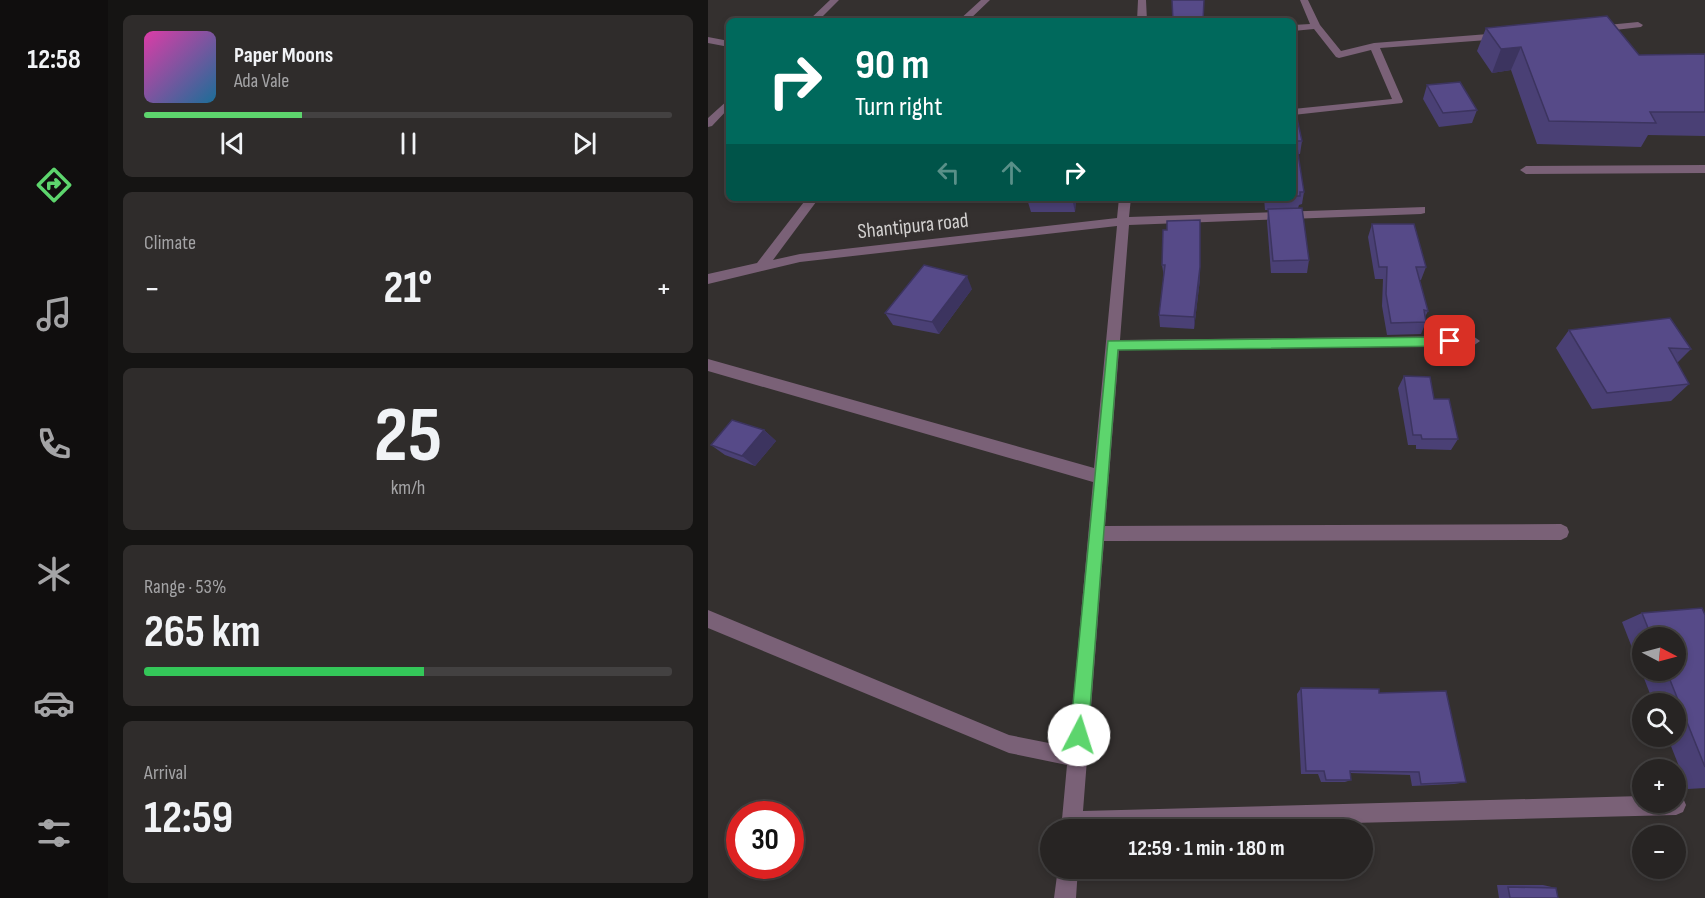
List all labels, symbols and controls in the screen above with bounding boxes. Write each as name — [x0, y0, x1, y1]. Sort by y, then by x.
text: 90 m — [855, 40, 929, 91]
text: Paper Moons — [234, 42, 333, 69]
icon: right — [756, 42, 834, 120]
text: 12:58 — [27, 44, 81, 76]
text: Ada Vale — [234, 69, 289, 93]
text: Turn right — [855, 91, 942, 123]
icon: previous — [216, 127, 249, 160]
icon: pause — [392, 127, 425, 160]
icon: next — [568, 127, 601, 160]
icon: left — [932, 156, 965, 189]
icon: ahead — [995, 156, 1028, 189]
icon: right — [1058, 156, 1091, 189]
icon: directions — [33, 164, 75, 206]
street label: Shantipura road — [856, 208, 970, 244]
text: Climate — [144, 231, 196, 255]
text: 21° — [384, 261, 432, 316]
text: − — [144, 269, 160, 309]
text: + — [656, 269, 672, 309]
icon: music — [33, 293, 75, 335]
pin — [1424, 315, 1475, 366]
icon: arrive — [1433, 324, 1466, 357]
text: 25 — [374, 390, 442, 483]
icon: phone — [33, 423, 75, 465]
text: km/h — [391, 476, 425, 500]
icon: climate — [33, 553, 75, 595]
text: Range · 53% — [144, 575, 226, 599]
text: 265 km — [144, 605, 261, 660]
north arrow — [1632, 627, 1686, 681]
map controls — [1632, 627, 1686, 879]
icon: car — [33, 682, 75, 724]
button: search — [1632, 693, 1686, 747]
position arrow — [1047, 703, 1111, 767]
button: + — [1632, 759, 1686, 813]
text: Arrival — [144, 761, 187, 785]
text: 12:59 — [144, 791, 233, 846]
speed limit sign: 30 — [726, 801, 804, 879]
icon: filters — [33, 812, 75, 854]
button: − — [1632, 825, 1686, 879]
text: 12:59 · 1 min · 180 m — [1128, 835, 1285, 862]

